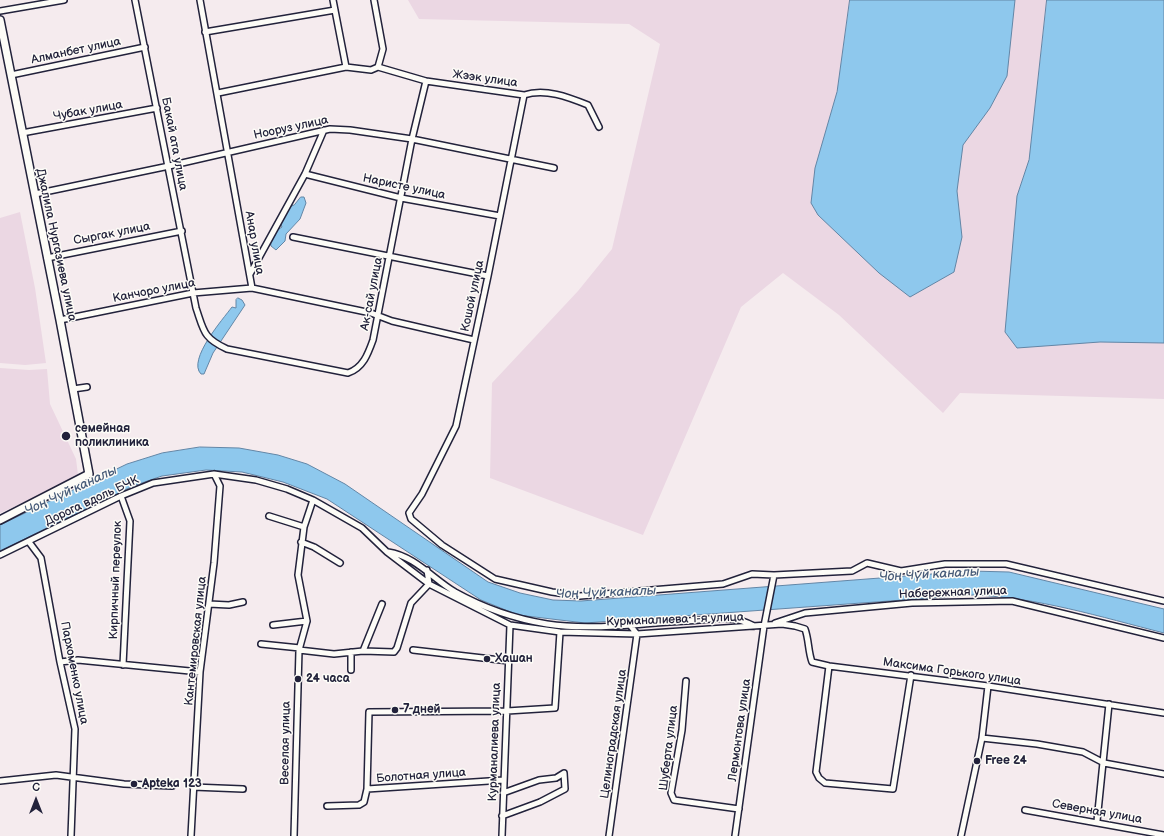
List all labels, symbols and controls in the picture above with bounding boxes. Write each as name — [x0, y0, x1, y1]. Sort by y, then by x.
street label: Алманбет улица — [30, 34, 122, 68]
street label: Жээк улица — [451, 67, 519, 91]
street label: Бакай ата улица — [158, 96, 190, 192]
street label: Чубак улица — [52, 98, 124, 124]
street label: Нооруз улица — [252, 113, 330, 143]
street label: Джалила Нургазиева улица — [33, 167, 79, 323]
street label: Наристе улица — [361, 171, 447, 203]
street label: Анар улица — [241, 210, 267, 276]
street label: Сыргак улица — [72, 220, 152, 248]
street label: Ак-сай улица — [358, 256, 386, 332]
street label: Кошой улица — [458, 259, 488, 333]
street label: Канчоро улица — [112, 276, 196, 306]
place label: семейная поликлиника — [75, 422, 149, 450]
marker: семейная поликлиника — [60, 430, 72, 442]
water label: Чоң Чүй каналы — [22, 463, 120, 519]
street label: Дорога вдоль БЧК — [43, 473, 141, 529]
street label: Кирпичный переулок — [107, 520, 125, 640]
water label: Чоң Чүй каналы — [879, 565, 979, 585]
street label: Кантемировская улица — [182, 576, 210, 706]
water label: Чоң Чүй каналы — [556, 583, 656, 603]
street label: Набережная улица — [899, 584, 1007, 602]
street label: Курманалиева 1-я улица — [606, 610, 744, 630]
street label: Пархоменко улица — [57, 620, 91, 726]
place label: Хашан — [495, 652, 533, 666]
marker: Хашан — [482, 654, 492, 664]
street label: Максима Горького улица — [882, 655, 1022, 689]
street label: Целиноградская улица — [598, 668, 630, 800]
place label: 24 часа — [306, 672, 350, 686]
marker: 24 часа — [293, 674, 303, 684]
street label: Лермонтова улица — [726, 678, 754, 782]
street label: Курманалиева улица — [486, 682, 504, 802]
street label: Веселая улица — [278, 701, 294, 785]
place label: 7 дней — [403, 703, 441, 717]
marker: 7 дней — [390, 705, 400, 715]
street label: Шуберта улица — [657, 705, 681, 791]
place label: Free 24 — [985, 754, 1027, 768]
marker: Free 24 — [972, 756, 982, 766]
street label: Болотная улица — [376, 766, 466, 786]
place label: Apteka 123 — [142, 777, 202, 791]
marker: Apteka 123 — [129, 779, 139, 789]
north arrow — [16, 780, 56, 820]
text: С — [32, 781, 40, 794]
street label: Северная улица — [1051, 797, 1143, 827]

